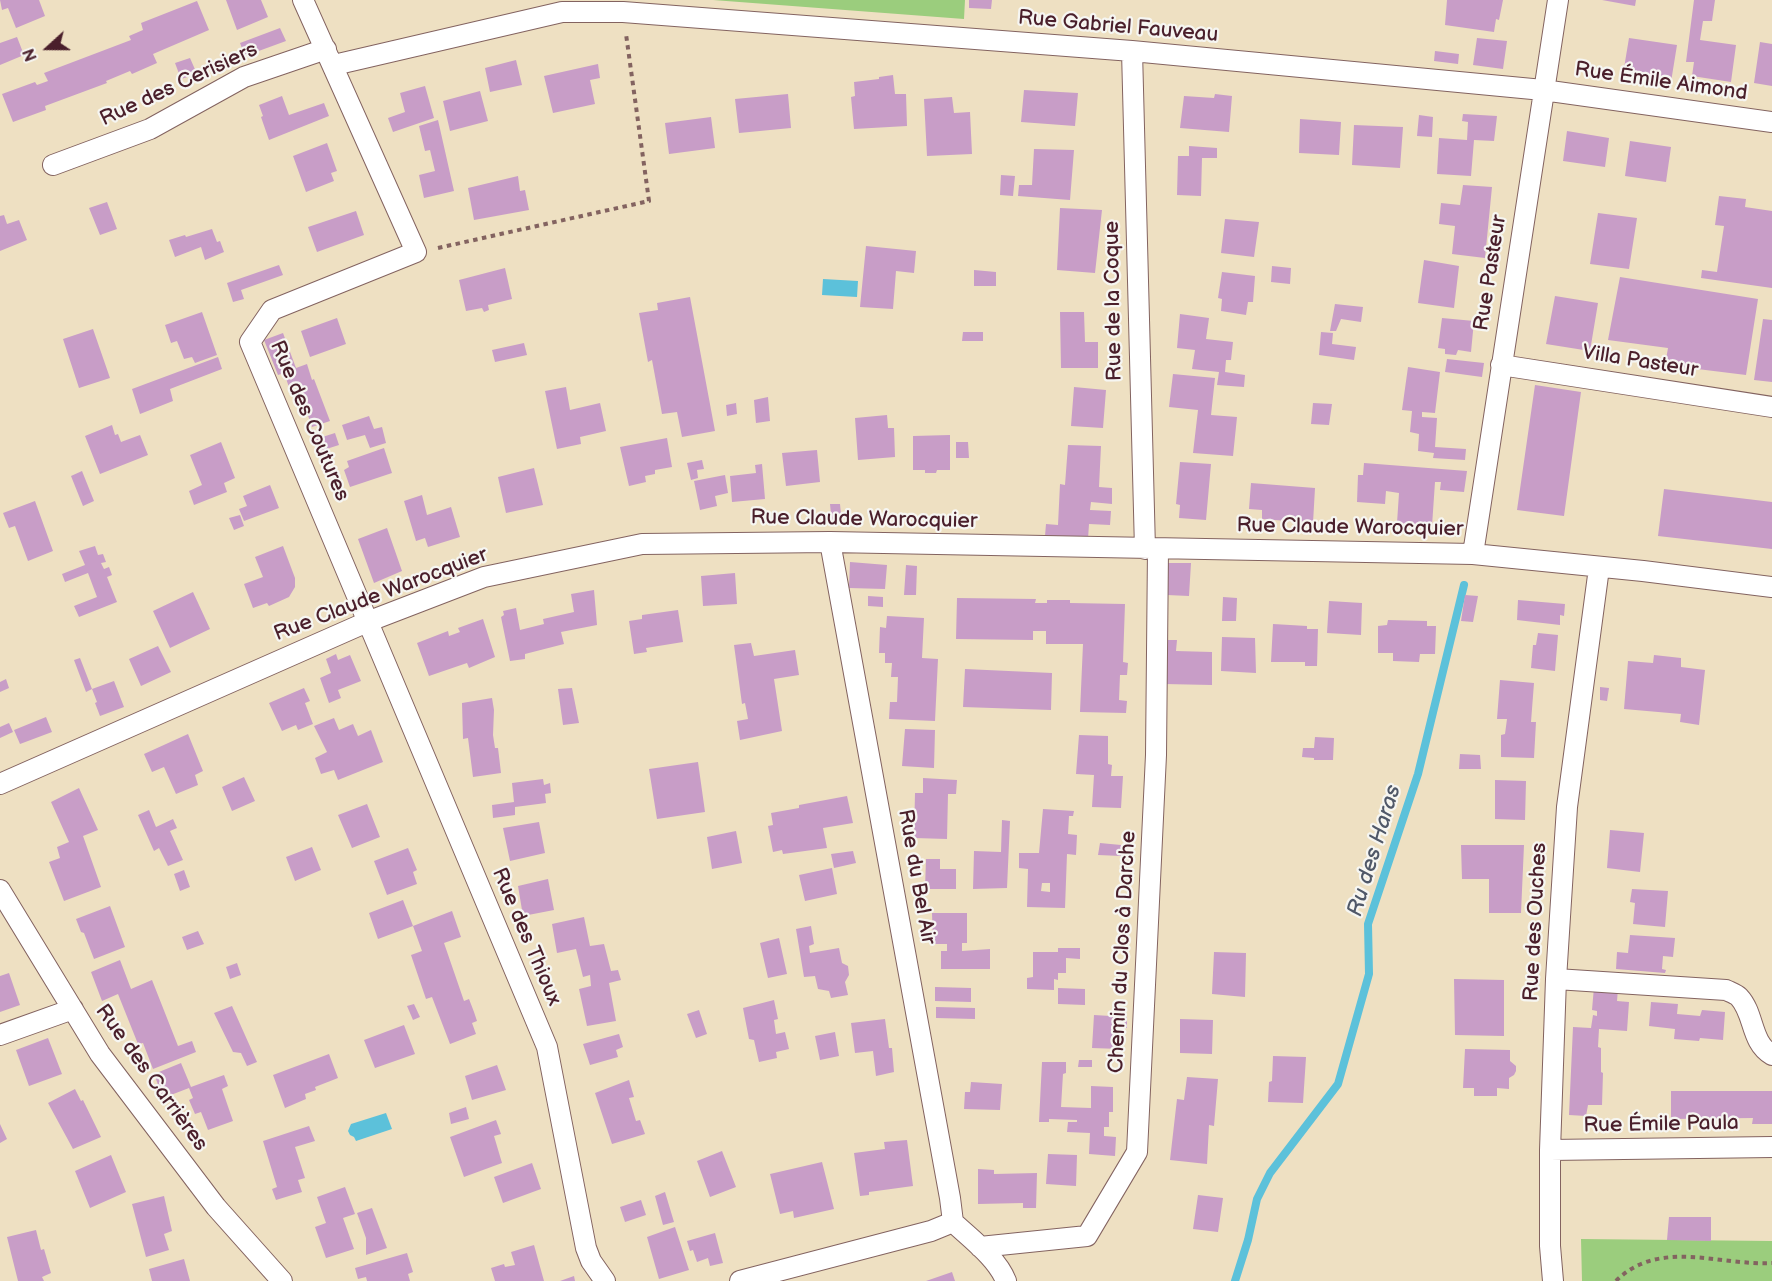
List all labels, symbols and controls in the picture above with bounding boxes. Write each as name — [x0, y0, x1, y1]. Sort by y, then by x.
street label: Rue Gabriel Fauveau — [1017, 6, 1219, 48]
north arrow — [18, 18, 78, 78]
street label: Rue des Cerisiers — [96, 37, 262, 133]
text: N — [20, 46, 42, 64]
street label: Rue Émile Aimond — [1573, 57, 1749, 107]
street label: Rue Pasteur — [1469, 213, 1513, 333]
street label: Rue de la Coque — [1100, 221, 1128, 381]
street label: Rue des Coutures — [264, 337, 354, 505]
street label: Villa Pasteur — [1580, 340, 1700, 384]
street label: Rue Claude Warocquier — [750, 505, 978, 535]
street label: Rue Claude Warocquier — [1236, 513, 1464, 543]
street label: Rue Claude Warocquier — [271, 543, 491, 647]
water label: Ru des Haras — [1343, 782, 1407, 920]
street label: Rue du Bel Air — [892, 808, 940, 946]
street label: Chemin du Clos à Darche — [1104, 830, 1142, 1074]
street label: Rue des Ouches — [1519, 842, 1553, 1002]
street label: Rue des Thioux — [486, 864, 566, 1010]
street label: Rue des Carrières — [89, 1000, 213, 1156]
street label: Rue Émile Paula — [1583, 1111, 1739, 1139]

